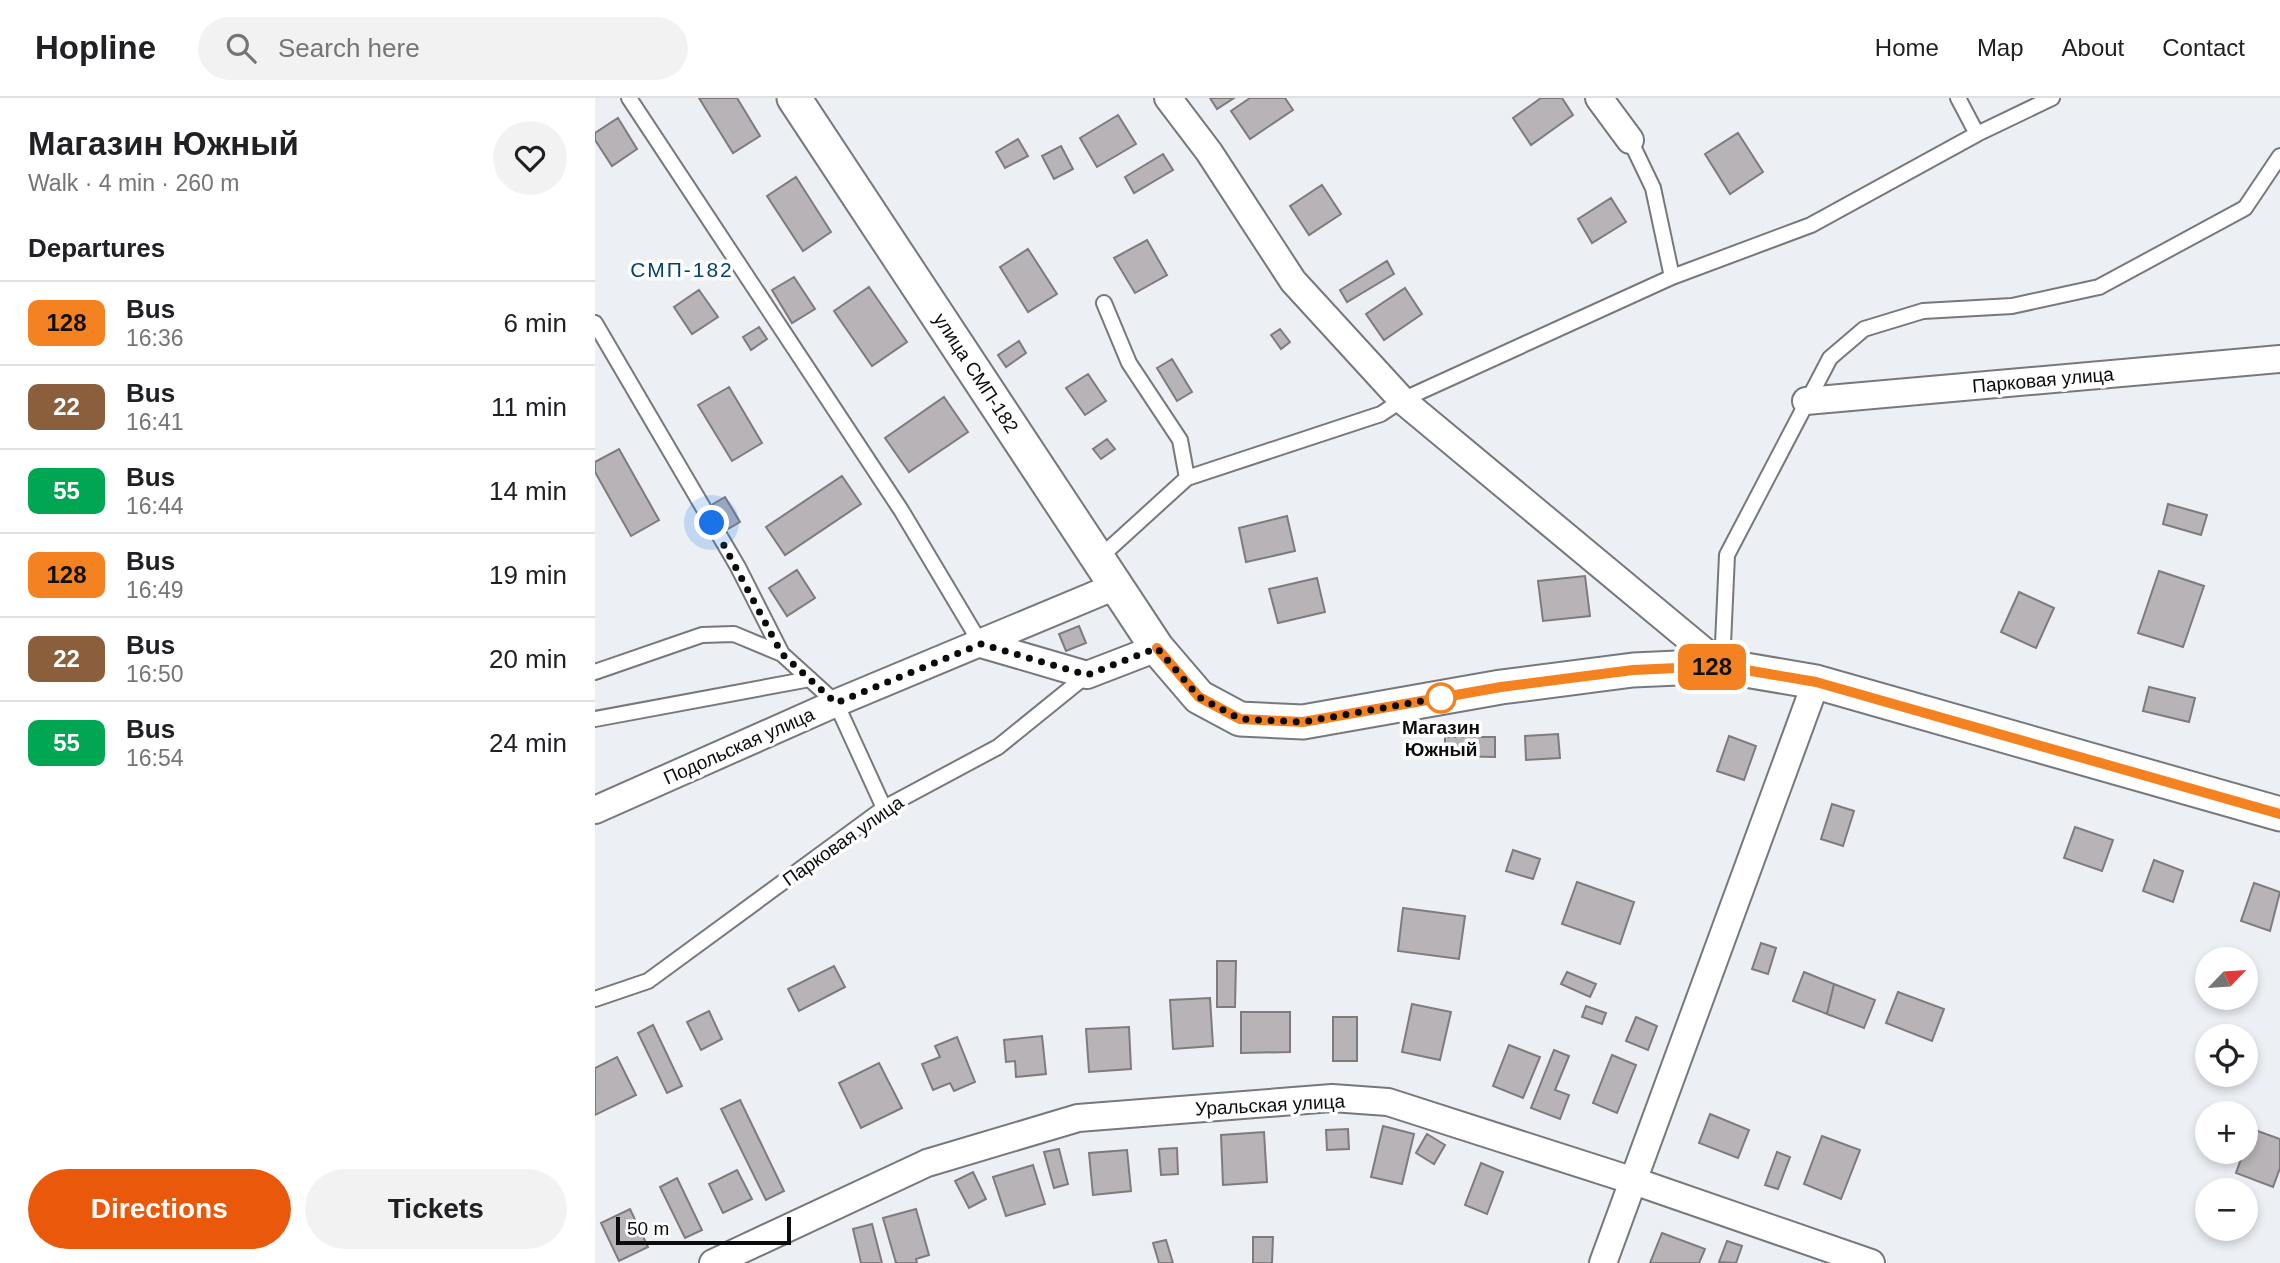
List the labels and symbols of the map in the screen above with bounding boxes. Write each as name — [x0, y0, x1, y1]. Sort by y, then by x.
district label: СМП-182 — [630, 258, 734, 281]
street label: улица СМП-182 — [929, 309, 1023, 437]
street label: Парковая улица — [1971, 363, 2115, 397]
your location — [694, 505, 729, 540]
line badge: 128 — [1672, 644, 1752, 690]
marker: Магазин Южный — [1426, 683, 1456, 713]
street label: Подольская улица — [660, 703, 818, 789]
place label: Магазин Южный — [1402, 717, 1480, 760]
street label: Парковая улица — [779, 791, 908, 890]
north arrow — [2195, 947, 2257, 1010]
street label: Уральская улица — [1195, 1091, 1346, 1119]
scale bar — [616, 1214, 791, 1246]

